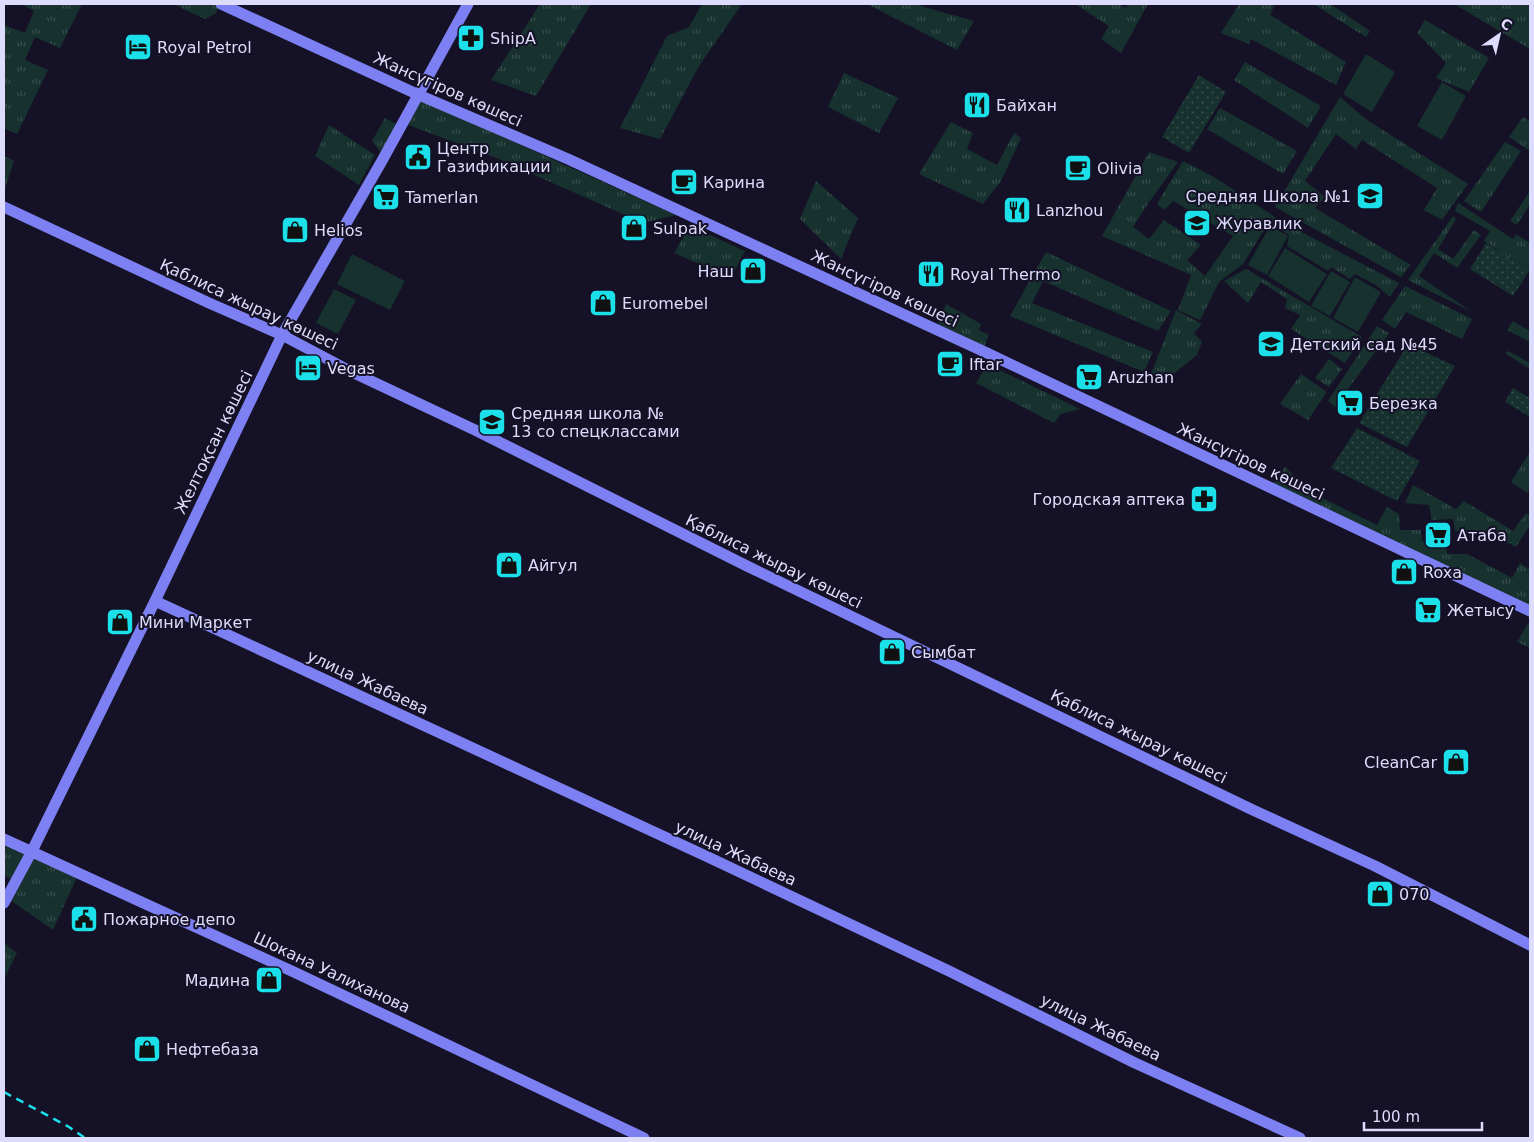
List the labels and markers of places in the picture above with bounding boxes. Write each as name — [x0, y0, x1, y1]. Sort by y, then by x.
pharmacy icon: ShipA — [456, 23, 486, 53]
place label: ShipA — [490, 29, 536, 48]
hotel icon: Royal Petrol — [123, 32, 153, 62]
place label: Royal Petrol — [157, 38, 252, 57]
restaurant icon: Байхан — [962, 90, 992, 120]
place label: Байхан — [996, 96, 1057, 115]
place label: Центр Газификации — [437, 139, 551, 176]
public building icon: Центр Газификации — [403, 142, 433, 172]
cafe icon: Olivia — [1063, 153, 1093, 183]
place label: Olivia — [1097, 159, 1142, 178]
cafe icon: Карина — [669, 167, 699, 197]
place label: Карина — [703, 173, 765, 192]
school or university icon: Средняя Школа №1 — [1355, 181, 1385, 211]
supermarket icon: Tamerlan — [371, 182, 401, 212]
place label: Средняя Школа №1 — [1185, 187, 1351, 206]
place label: Tamerlan — [404, 188, 478, 207]
restaurant icon: Lanzhou — [1002, 195, 1032, 225]
place label: Lanzhou — [1036, 201, 1103, 220]
school or university icon: Журавлик — [1182, 208, 1212, 238]
shop icon: Sulpak — [619, 213, 649, 243]
place label: Журавлик — [1216, 214, 1303, 233]
shop icon: Helios — [280, 215, 310, 245]
place label: Sulpak — [653, 219, 708, 238]
place label: Helios — [314, 221, 363, 240]
shop icon: Наш — [738, 256, 768, 286]
restaurant icon: Royal Thermo — [916, 259, 946, 289]
place label: Наш — [698, 262, 734, 281]
place label: Royal Thermo — [950, 265, 1060, 284]
shop icon: Euromebel — [588, 288, 618, 318]
place label: Euromebel — [622, 294, 708, 313]
school or university icon: Детский сад №45 — [1256, 329, 1286, 359]
place label: Детский сад №45 — [1290, 335, 1438, 354]
cafe icon: Iftar — [935, 349, 965, 379]
hotel icon: Vegas — [293, 353, 323, 383]
place label: Iftar — [969, 355, 1002, 374]
place label: Vegas — [327, 359, 375, 378]
supermarket icon: Aruzhan — [1074, 362, 1104, 392]
place label: Aruzhan — [1108, 368, 1174, 387]
supermarket icon: Березка — [1335, 388, 1365, 418]
place label: Березка — [1369, 394, 1438, 413]
place label: Средняя школа № 13 со спецклассами — [511, 404, 680, 441]
school or university icon: Средняя школа № 13 со спецклассами — [477, 407, 507, 437]
pharmacy icon: Городская аптека — [1189, 484, 1219, 514]
place label: Городская аптека — [1033, 490, 1185, 509]
supermarket icon: Атаба — [1423, 520, 1453, 550]
place label: Атаба — [1457, 526, 1507, 545]
shop icon: Айгул — [494, 550, 524, 580]
place label: Айгул — [528, 556, 577, 575]
shop icon: Roxa — [1389, 557, 1419, 587]
place label: Roxa — [1423, 563, 1462, 582]
supermarket icon: Жетысу — [1413, 595, 1443, 625]
place label: Жетысу — [1447, 601, 1514, 620]
shop icon: Мини Маркет — [105, 607, 135, 637]
place label: Мини Маркет — [139, 613, 252, 632]
shop icon: Сымбат — [877, 637, 907, 667]
place label: Сымбат — [911, 643, 976, 662]
shop icon: CleanCar — [1441, 747, 1471, 777]
place label: CleanCar — [1364, 753, 1437, 772]
shop icon: 070 — [1365, 879, 1395, 909]
place label: 070 — [1399, 885, 1430, 904]
public building icon: Пожарное депо — [69, 904, 99, 934]
place label: Пожарное депо — [103, 910, 236, 929]
shop icon: Мадина — [254, 965, 284, 995]
place label: Мадина — [185, 971, 250, 990]
shop icon: Нефтебаза — [132, 1034, 162, 1064]
place label: Нефтебаза — [166, 1040, 259, 1059]

